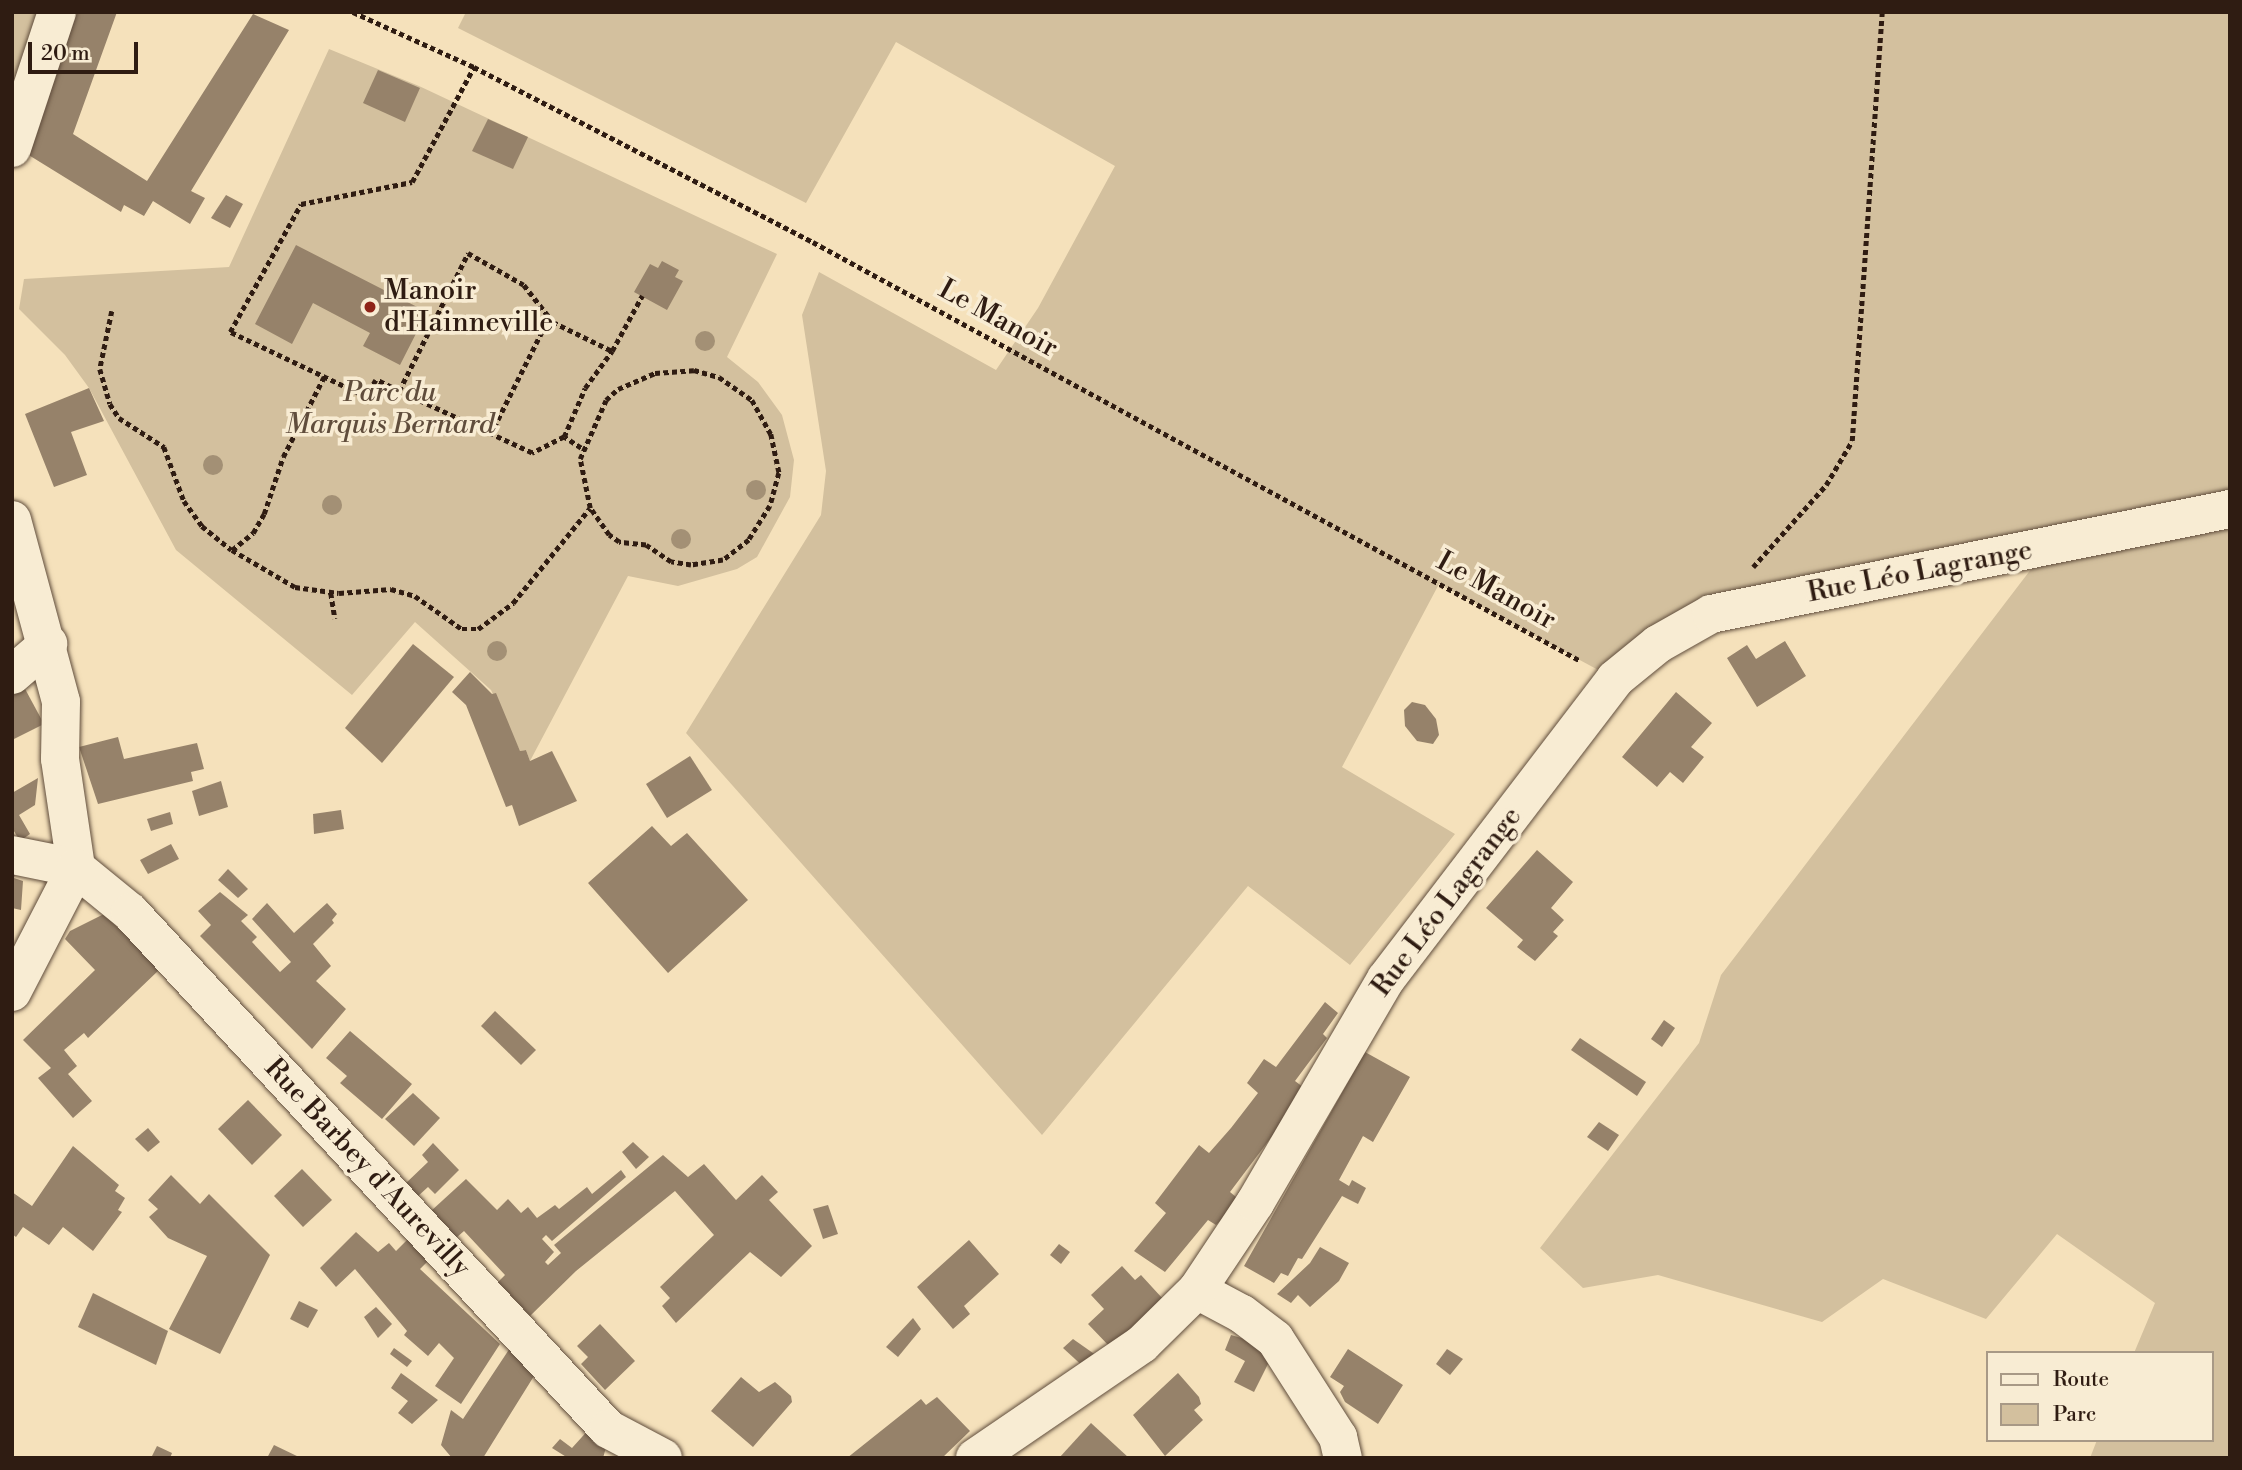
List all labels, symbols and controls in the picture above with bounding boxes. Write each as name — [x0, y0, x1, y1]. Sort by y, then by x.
scale bar — [32, 28, 142, 72]
text: 20 m — [41, 41, 90, 67]
street label: Le Manoir — [933, 273, 1063, 365]
place label: Manoir d'Hainneville — [384, 274, 553, 340]
marker: Manoir d'Hainneville — [362, 299, 378, 315]
park label: Parc du Marquis Bernard — [285, 376, 495, 442]
street label: Rue Léo Lagrange — [1805, 534, 2035, 610]
street label: Le Manoir — [1431, 545, 1561, 637]
street label: Rue Léo Lagrange — [1365, 801, 1529, 1003]
street label: Rue Barbey d'Aurevilly — [257, 1052, 477, 1284]
legend — [1986, 1351, 2214, 1442]
text: Route — [2053, 1367, 2109, 1393]
text: Parc — [2053, 1402, 2096, 1428]

